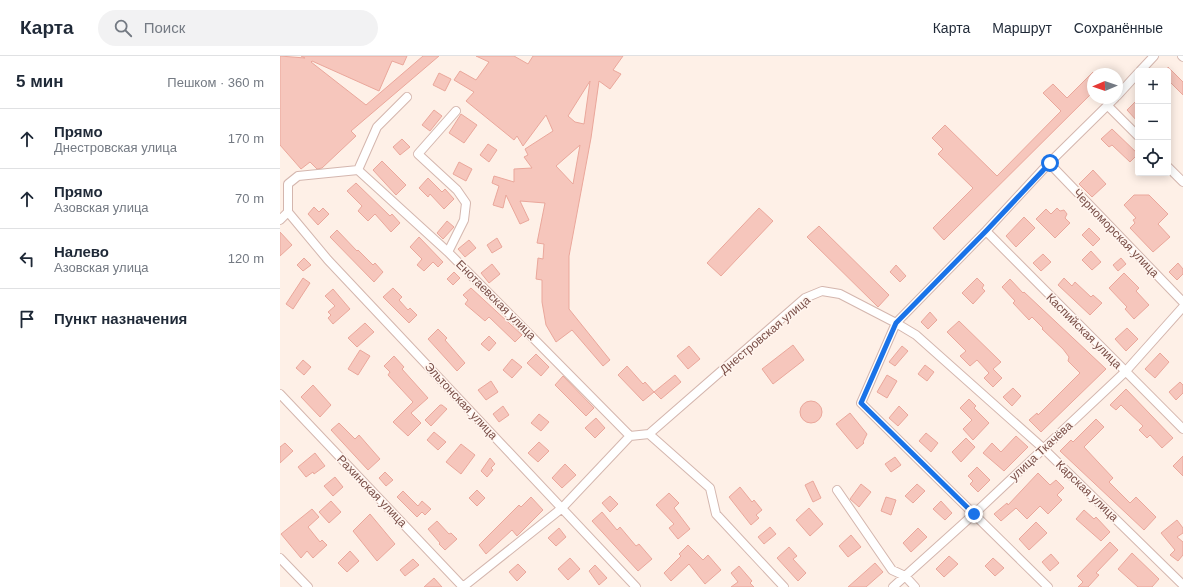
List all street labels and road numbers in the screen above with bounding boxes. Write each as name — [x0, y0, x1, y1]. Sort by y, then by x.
street label: Черноморская улица — [1070, 186, 1162, 280]
street label: Енотаевская улица — [453, 257, 539, 343]
street label: Каспийская улица — [1043, 290, 1125, 372]
street label: Днестровская улица — [717, 293, 813, 377]
street label: Эльтонская улица — [422, 360, 501, 443]
street label: улица Ткачёва — [1007, 418, 1076, 484]
street label: Рахинская улица — [334, 452, 410, 530]
street label: Карская улица — [1053, 458, 1121, 525]

